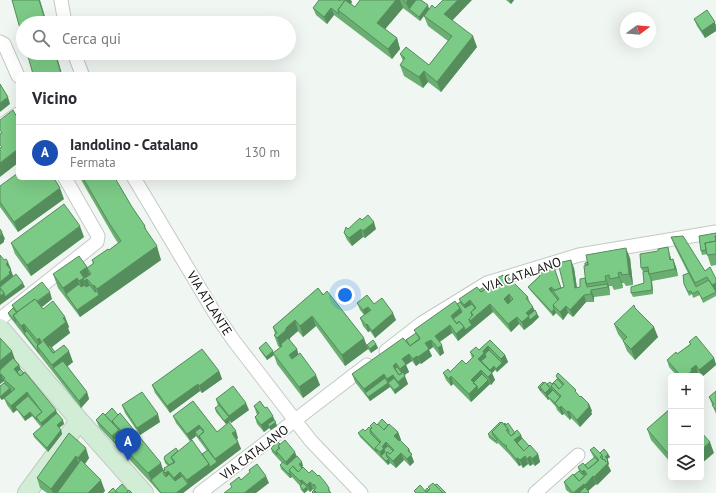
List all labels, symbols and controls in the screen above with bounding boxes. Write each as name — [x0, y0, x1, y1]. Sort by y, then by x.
north arrow — [620, 12, 656, 48]
search box — [16, 16, 296, 60]
icon: search — [30, 27, 52, 49]
text: Cerca qui — [62, 29, 121, 48]
text: Vicino — [32, 87, 77, 109]
text: Iandolino - Catalano — [70, 135, 198, 154]
text: A — [41, 144, 49, 161]
text: 130 m — [245, 144, 280, 161]
text: Fermata — [70, 154, 116, 171]
street label: VIA CATALANO — [480, 253, 564, 296]
street label: VIA ATLANTE — [183, 267, 236, 339]
your location — [335, 285, 355, 305]
map controls — [668, 373, 704, 481]
button: + — [668, 373, 704, 409]
button: − — [668, 409, 704, 445]
street label: VIA CATALANO — [216, 421, 292, 484]
pin: A — [115, 428, 141, 461]
button: layers — [668, 445, 704, 481]

